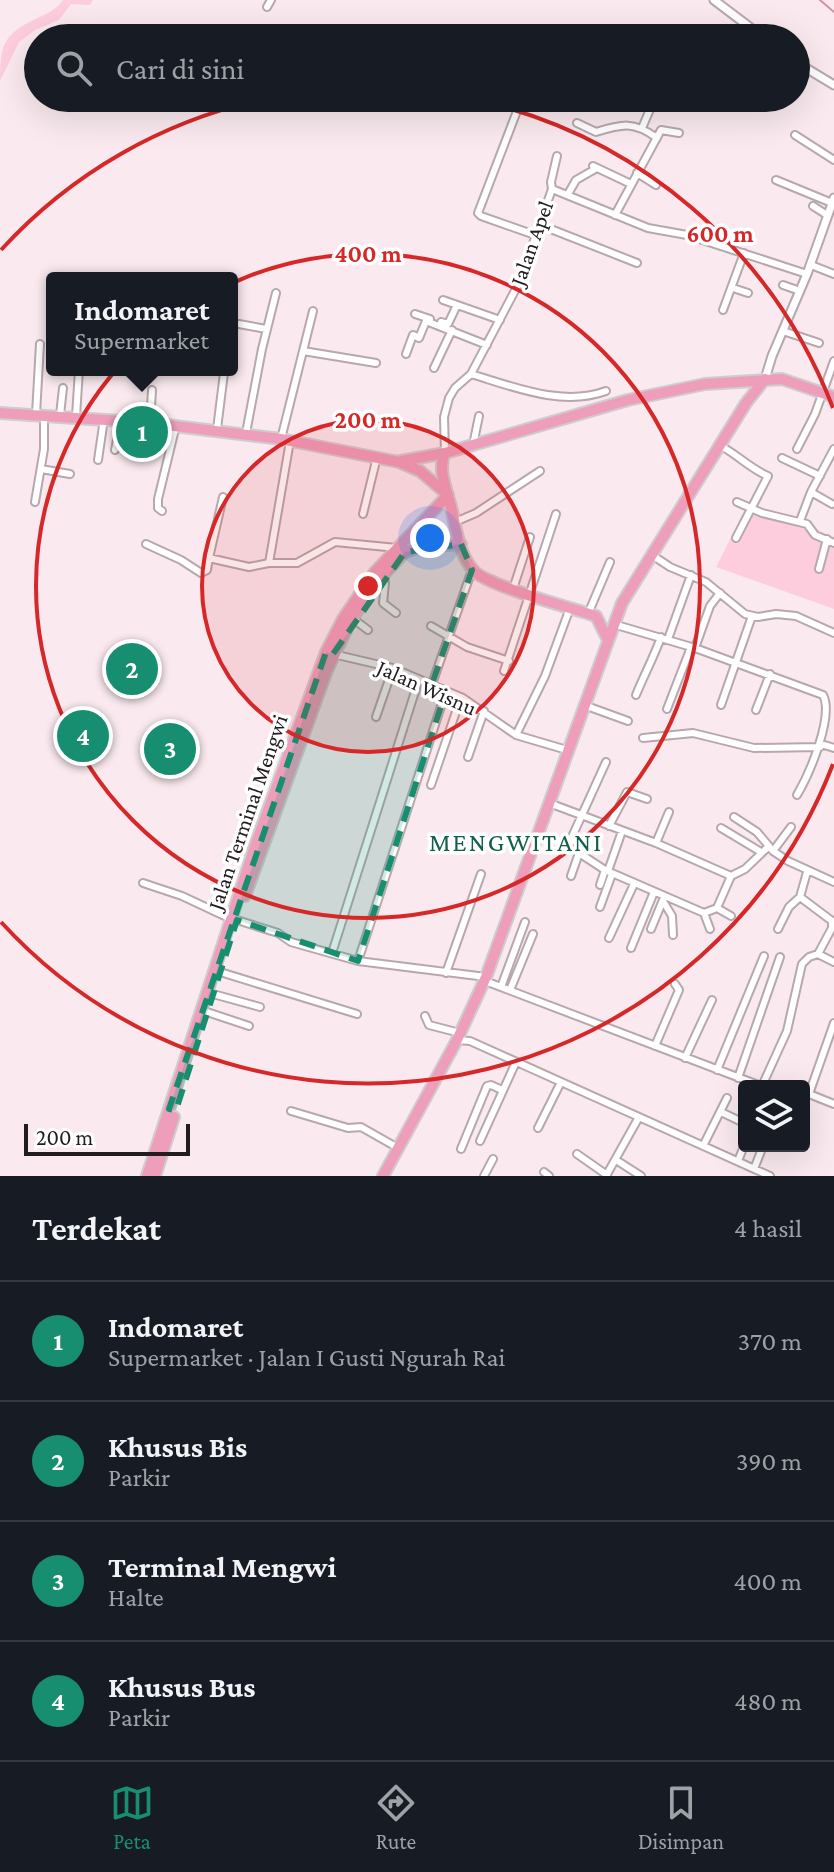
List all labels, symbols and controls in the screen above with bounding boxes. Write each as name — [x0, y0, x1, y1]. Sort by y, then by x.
search box — [24, 24, 810, 112]
icon: search — [52, 46, 96, 90]
text: Cari di sini — [116, 52, 244, 85]
street label: Jalan Apel — [504, 197, 558, 291]
text: 600 m — [686, 220, 754, 247]
text: 400 m — [334, 240, 402, 267]
popup — [46, 272, 238, 376]
text: Indomaret — [74, 293, 210, 326]
text: Supermarket — [74, 326, 209, 355]
pin: 1 — [116, 402, 168, 462]
text: 200 m — [335, 406, 402, 433]
your location — [410, 518, 450, 558]
centre of rings — [354, 572, 382, 600]
pin: 2 — [106, 639, 158, 699]
street label: Jalan Wisnu — [371, 654, 481, 721]
pin: 4 — [57, 706, 109, 766]
street label: Jalan Terminal Mengwi — [202, 711, 293, 915]
pin: 3 — [144, 719, 196, 779]
district label: MENGWITANI — [429, 828, 603, 857]
map controls — [738, 1080, 810, 1152]
button: layers — [738, 1080, 810, 1152]
scale bar — [24, 1120, 190, 1156]
text: 200 m — [36, 1125, 93, 1150]
text: Terdekat — [32, 1210, 161, 1247]
text: 4 hasil — [734, 1214, 802, 1243]
text: Indomaret — [108, 1310, 243, 1343]
text: 1 — [53, 1327, 63, 1356]
text: 370 m — [738, 1327, 802, 1356]
text: Supermarket · Jalan I Gusti Ngurah Rai — [108, 1343, 505, 1372]
text: Khusus Bis — [108, 1430, 247, 1463]
text: 2 — [51, 1447, 65, 1476]
text: 390 m — [736, 1447, 802, 1476]
text: Parkir — [108, 1463, 170, 1492]
text: Terminal Mengwi — [108, 1550, 336, 1583]
text: 3 — [52, 1567, 64, 1596]
text: 400 m — [734, 1567, 802, 1596]
text: Halte — [108, 1583, 164, 1612]
text: Khusus Bus — [108, 1670, 256, 1703]
text: 4 — [51, 1687, 65, 1716]
text: 480 m — [734, 1687, 802, 1716]
text: Parkir — [108, 1703, 170, 1732]
tab: Peta — [110, 1781, 154, 1854]
tab: Rute — [374, 1781, 418, 1854]
tab: Disimpan — [638, 1781, 724, 1854]

